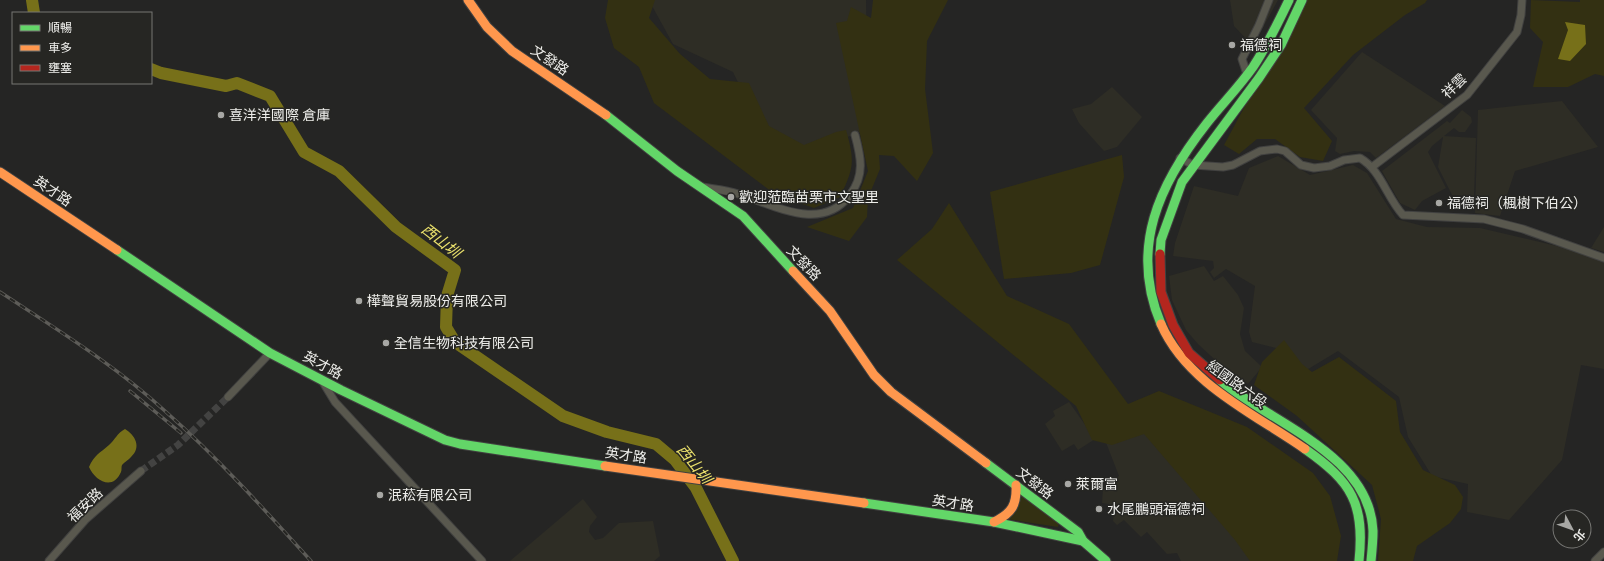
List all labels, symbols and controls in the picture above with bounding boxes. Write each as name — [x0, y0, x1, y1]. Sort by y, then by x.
legend — [12, 12, 152, 84]
text: 順暢 — [48, 21, 72, 37]
place label: 福德祠 — [1240, 37, 1282, 55]
marker: 福德祠 — [1227, 40, 1237, 50]
text: 車多 — [48, 41, 72, 57]
street label: 文發路 — [527, 42, 571, 80]
text: 壅塞 — [48, 61, 72, 77]
street label: 祥雲 — [1439, 71, 1471, 103]
place label: 喜洋洋國際 倉庫 — [229, 108, 330, 125]
marker: 喜洋洋國際 倉庫 — [216, 110, 226, 120]
street label: 英才路 — [30, 173, 74, 211]
place label: 歡迎蒞臨苗栗市文聖里 — [739, 190, 879, 207]
marker: 歡迎蒞臨苗栗市文聖里 — [726, 192, 736, 202]
place label: 福德祠（楓樹下伯公） — [1447, 195, 1587, 213]
marker: 福德祠（楓樹下伯公） — [1434, 198, 1444, 208]
water label: 西山圳 — [416, 221, 465, 265]
street label: 文發路 — [782, 243, 824, 285]
place label: 樺聲貿易股份有限公司 — [367, 294, 507, 311]
marker: 樺聲貿易股份有限公司 — [354, 296, 364, 306]
place label: 全信生物科技有限公司 — [394, 335, 534, 353]
marker: 全信生物科技有限公司 — [381, 338, 391, 348]
street label: 英才路 — [300, 349, 345, 384]
street label: 經國路六段 — [1203, 358, 1269, 413]
water label: 西山圳 — [671, 441, 716, 490]
street label: 英才路 — [604, 445, 648, 468]
street label: 文發路 — [1012, 465, 1056, 504]
place label: 萊爾富 — [1076, 477, 1118, 494]
marker: 萊爾富 — [1063, 479, 1073, 489]
street label: 福安路 — [65, 485, 107, 527]
place label: 泯菘有限公司 — [388, 488, 472, 505]
marker: 泯菘有限公司 — [375, 490, 385, 500]
street label: 英才路 — [931, 493, 975, 516]
place label: 水尾鵬頭福德祠 — [1107, 501, 1205, 519]
marker: 水尾鵬頭福德祠 — [1094, 504, 1104, 514]
north arrow — [1552, 509, 1592, 549]
text: 北 — [1570, 526, 1588, 544]

